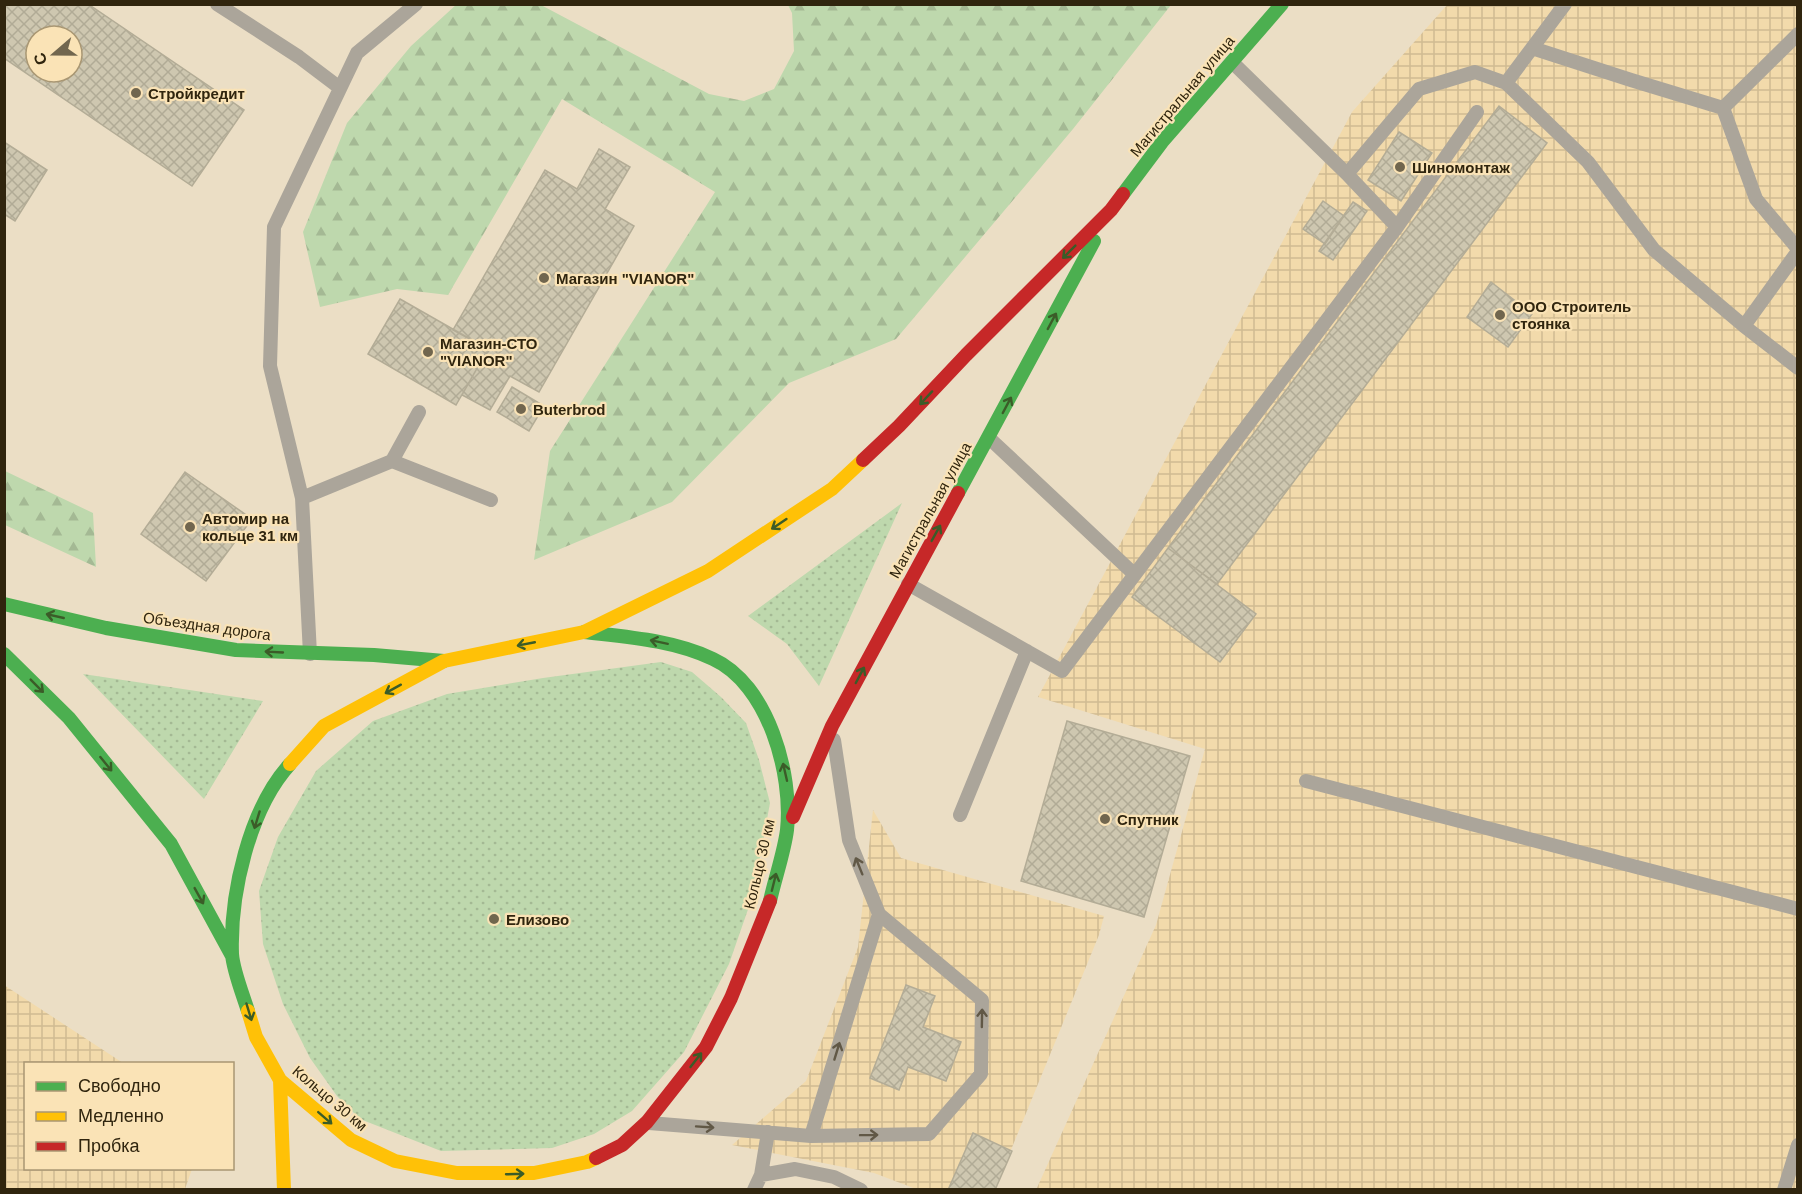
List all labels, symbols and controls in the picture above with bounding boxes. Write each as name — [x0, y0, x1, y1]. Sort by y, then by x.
north arrow — [24, 24, 84, 84]
street label: Магистральная улица — [1126, 32, 1238, 160]
text: С — [30, 50, 50, 67]
place label: Стройкредит — [148, 85, 245, 102]
marker: Стройкредит — [129, 86, 143, 100]
place label: Шиномонтаж — [1412, 159, 1510, 176]
marker: Шиномонтаж — [1393, 160, 1407, 174]
one-way arrow — [1062, 244, 1077, 259]
place label: Магазин "VIANOR" — [556, 270, 694, 287]
marker: Магазин "VIANOR" — [537, 271, 551, 285]
place label: ООО Строитель стоянка — [1512, 298, 1631, 332]
marker: ООО Строитель стоянка — [1493, 308, 1507, 322]
one-way arrow — [1047, 312, 1058, 330]
place label: Магазин-СТО "VIANOR" — [440, 335, 538, 369]
marker: Магазин-СТО "VIANOR" — [421, 345, 435, 359]
one-way arrow — [919, 390, 933, 405]
one-way arrow — [1002, 397, 1013, 415]
place label: Buterbrod — [533, 401, 606, 418]
marker: Buterbrod — [514, 402, 528, 416]
street label: Магистральная улица — [886, 439, 975, 581]
place label: Автомир на кольце 31 км — [202, 510, 298, 544]
one-way arrow — [771, 518, 787, 530]
marker: Автомир на кольце 31 км — [183, 520, 197, 534]
one-way arrow — [931, 525, 942, 543]
street label: Объездная дорога — [142, 609, 273, 643]
one-way arrow — [46, 610, 65, 622]
one-way arrow — [650, 636, 669, 647]
one-way arrow — [517, 639, 537, 650]
one-way arrow — [264, 647, 284, 658]
one-way arrow — [855, 666, 866, 684]
one-way arrow — [29, 679, 44, 694]
one-way arrow — [385, 683, 402, 695]
one-way arrow — [100, 756, 113, 772]
one-way arrow — [779, 762, 790, 782]
one-way arrow — [251, 810, 262, 829]
place label: Спутник — [1117, 811, 1179, 828]
marker: Спутник — [1098, 812, 1112, 826]
street label: Кольцо 30 км — [740, 817, 778, 911]
one-way arrow — [853, 857, 864, 875]
one-way arrow — [769, 873, 781, 892]
one-way arrow — [194, 886, 205, 904]
place label: Елизово — [506, 911, 569, 928]
marker: Елизово — [487, 912, 501, 926]
one-way arrow — [244, 1002, 255, 1021]
one-way arrow — [976, 1009, 988, 1029]
one-way arrow — [832, 1042, 843, 1061]
one-way arrow — [690, 1052, 703, 1068]
legend — [24, 1062, 234, 1170]
street label: Кольцо 30 км — [289, 1062, 371, 1134]
text: Свободно — [78, 1076, 161, 1096]
text: Медленно — [78, 1106, 164, 1126]
one-way arrow — [317, 1111, 332, 1125]
one-way arrow — [695, 1122, 715, 1133]
one-way arrow — [859, 1129, 879, 1141]
text: Пробка — [78, 1136, 141, 1156]
one-way arrow — [505, 1168, 525, 1180]

